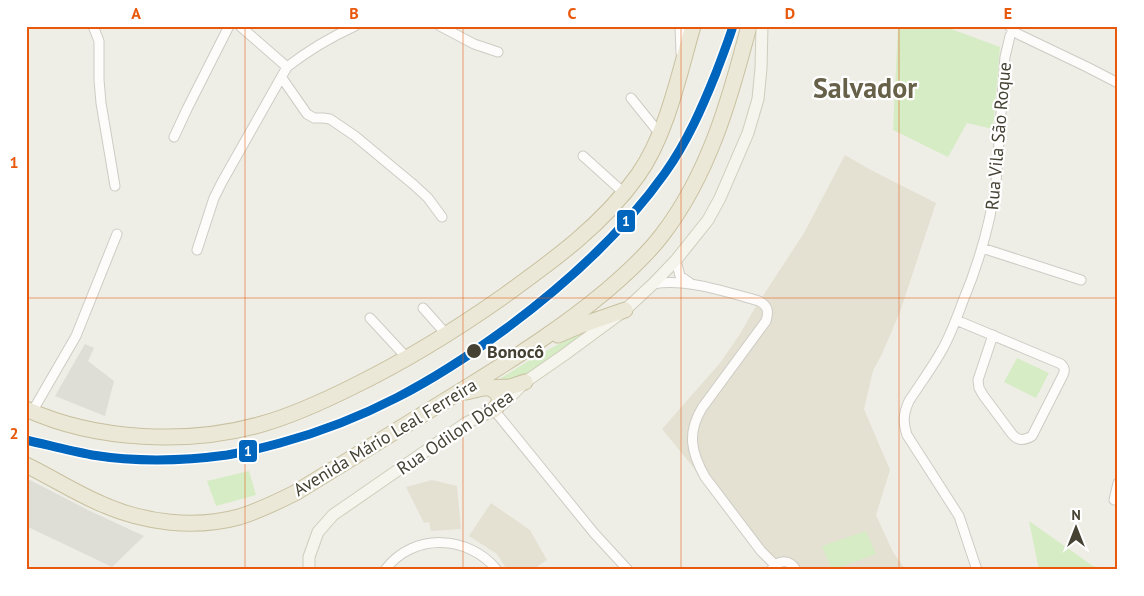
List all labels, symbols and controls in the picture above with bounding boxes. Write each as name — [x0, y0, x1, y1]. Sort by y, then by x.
text: A — [131, 3, 141, 23]
text: B — [349, 3, 359, 23]
text: C — [568, 3, 577, 23]
text: D — [785, 3, 795, 23]
text: E — [1004, 3, 1012, 23]
street label: Rua Vila São Roque — [980, 61, 1016, 211]
district label: Salvador — [813, 69, 917, 106]
text: 1 — [9, 152, 19, 172]
line badge: 1 — [616, 209, 636, 233]
text: 1 — [622, 212, 630, 230]
place label: Bonocô — [487, 340, 544, 363]
marker: Bonocô — [465, 342, 483, 360]
street label: Avenida Mário Leal Ferreira — [289, 373, 481, 501]
street label: Rua Odilon Dórea — [392, 384, 518, 480]
text: 2 — [9, 423, 19, 443]
line badge: 1 — [238, 439, 258, 463]
text: 1 — [244, 442, 252, 460]
north arrow — [1052, 504, 1102, 554]
text: N — [1071, 506, 1081, 524]

